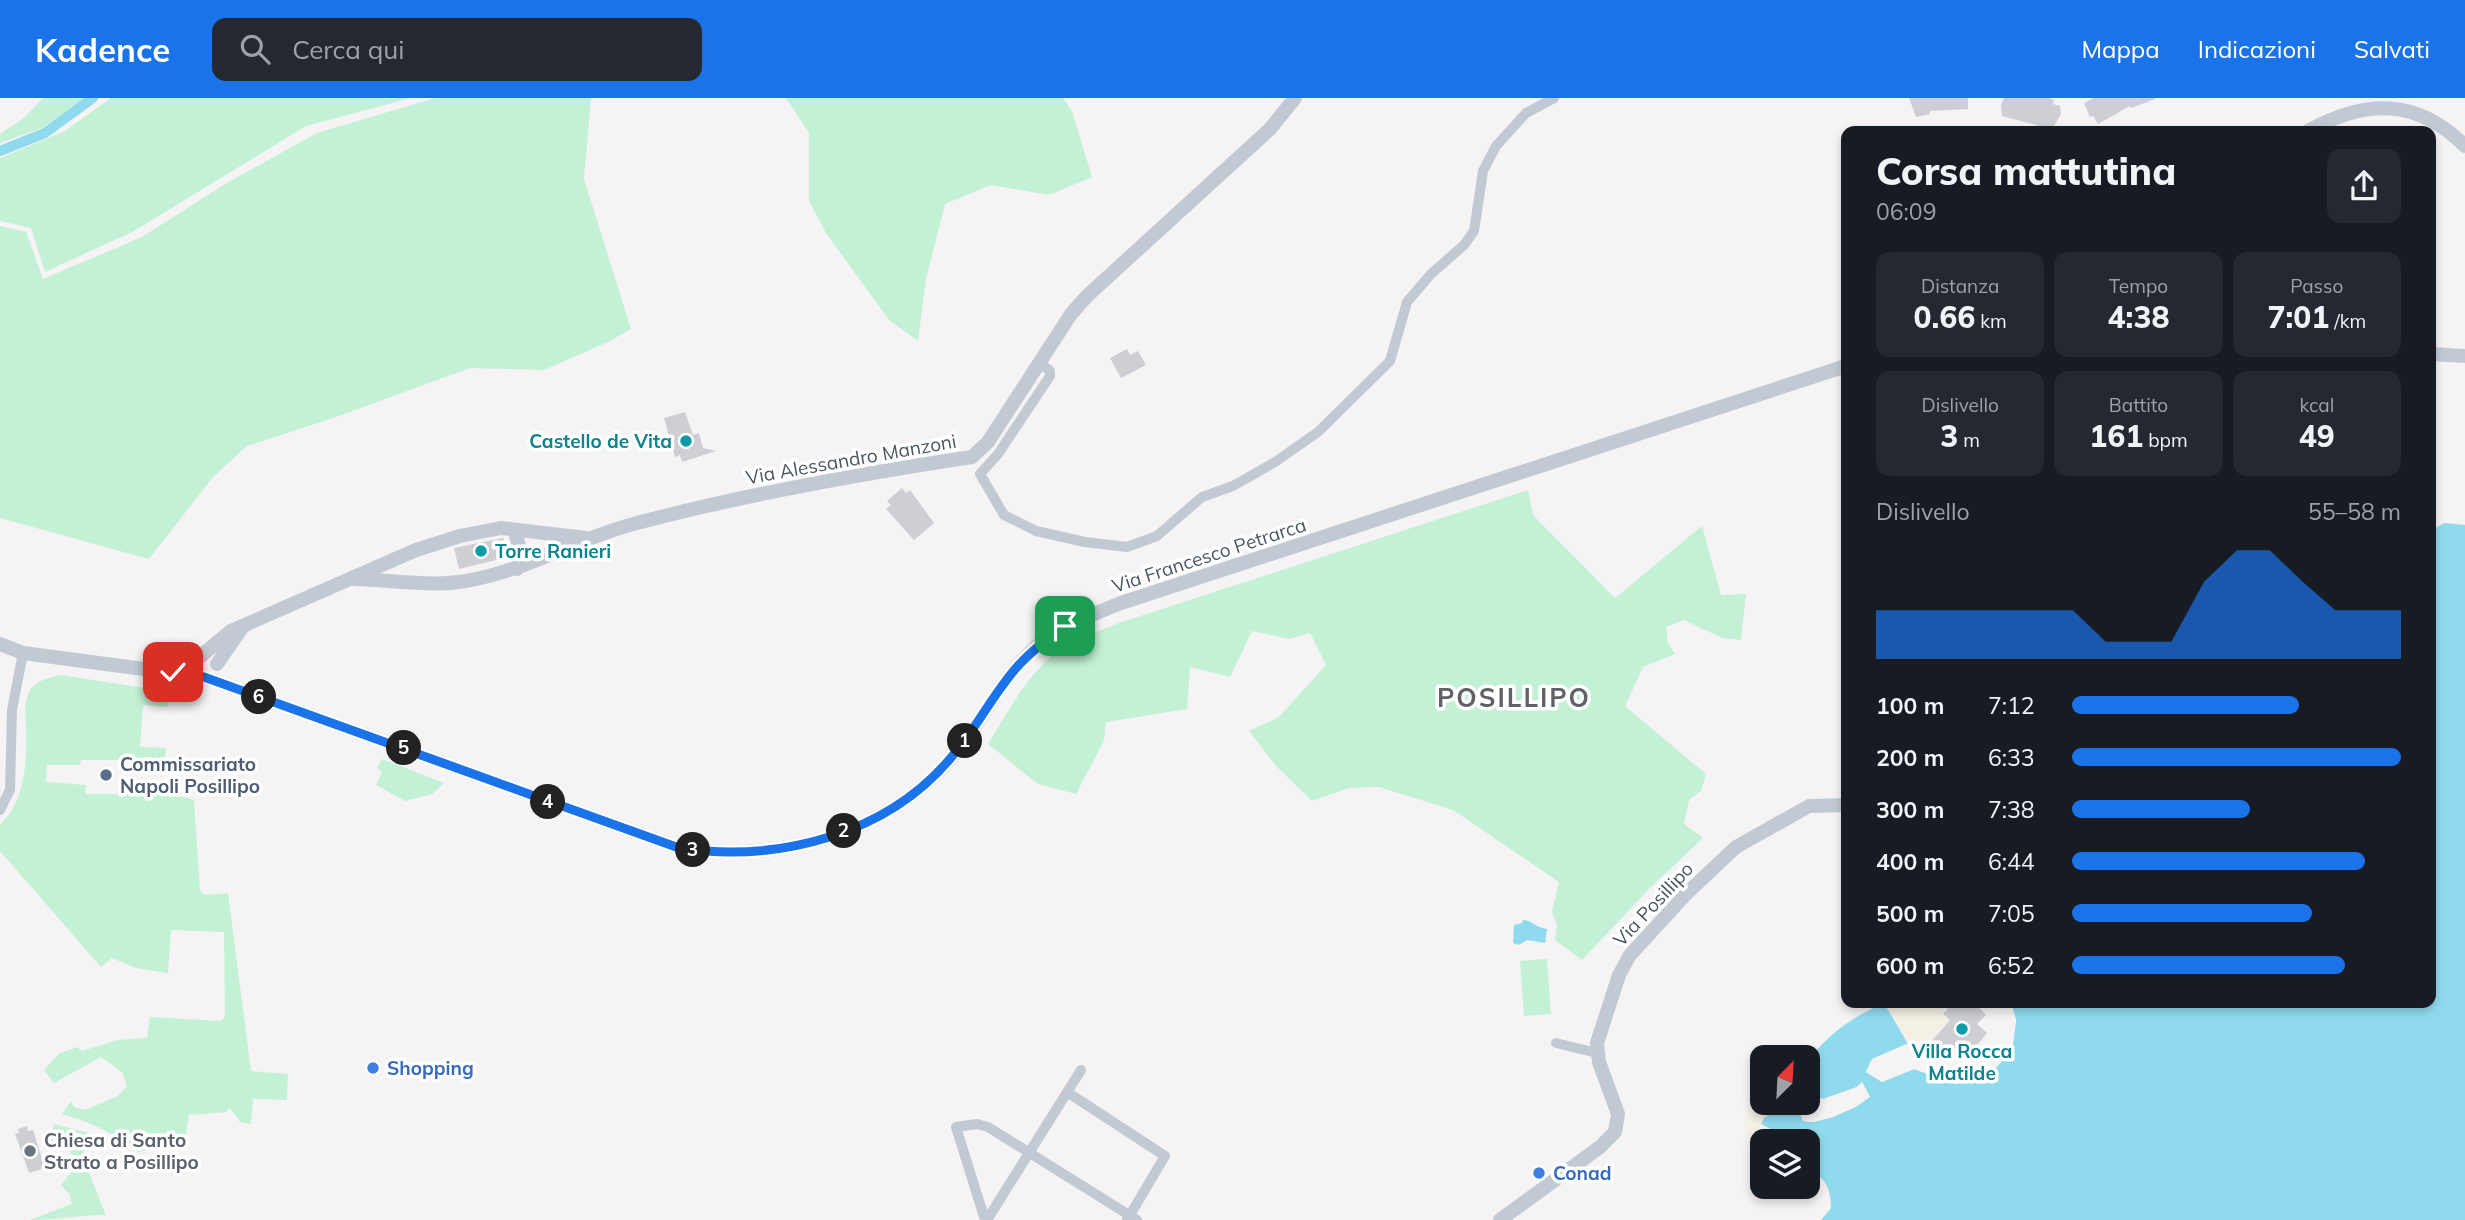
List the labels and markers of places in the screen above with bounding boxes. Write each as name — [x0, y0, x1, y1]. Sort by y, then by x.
place label: Castello de Vita — [529, 429, 672, 453]
marker: Castello de Vita — [678, 433, 694, 449]
place label: Torre Ranieri — [495, 539, 611, 563]
marker: Torre Ranieri — [473, 543, 489, 559]
pin — [1035, 596, 1095, 656]
pin — [143, 642, 203, 702]
pin: 6 — [242, 680, 276, 714]
pin: 1 — [948, 724, 982, 758]
pin: 5 — [386, 730, 422, 766]
place label: Commissariato Napoli Posillipo — [120, 752, 260, 798]
marker: Commissariato Napoli Posillipo — [98, 767, 114, 783]
pin: 4 — [530, 784, 566, 820]
pin: 2 — [826, 814, 862, 848]
pin: 3 — [676, 832, 710, 868]
marker: Villa Rocca Matilde — [1954, 1021, 1970, 1037]
place label: Villa Rocca Matilde — [1911, 1039, 2012, 1085]
place label: Shopping — [387, 1056, 474, 1080]
marker: Shopping — [365, 1060, 381, 1076]
place label: Chiesa di Santo Strato a Posillipo — [44, 1128, 199, 1174]
marker: Chiesa di Santo Strato a Posillipo — [22, 1143, 38, 1159]
place label: Conad — [1553, 1161, 1612, 1185]
marker: Conad — [1531, 1165, 1547, 1181]

